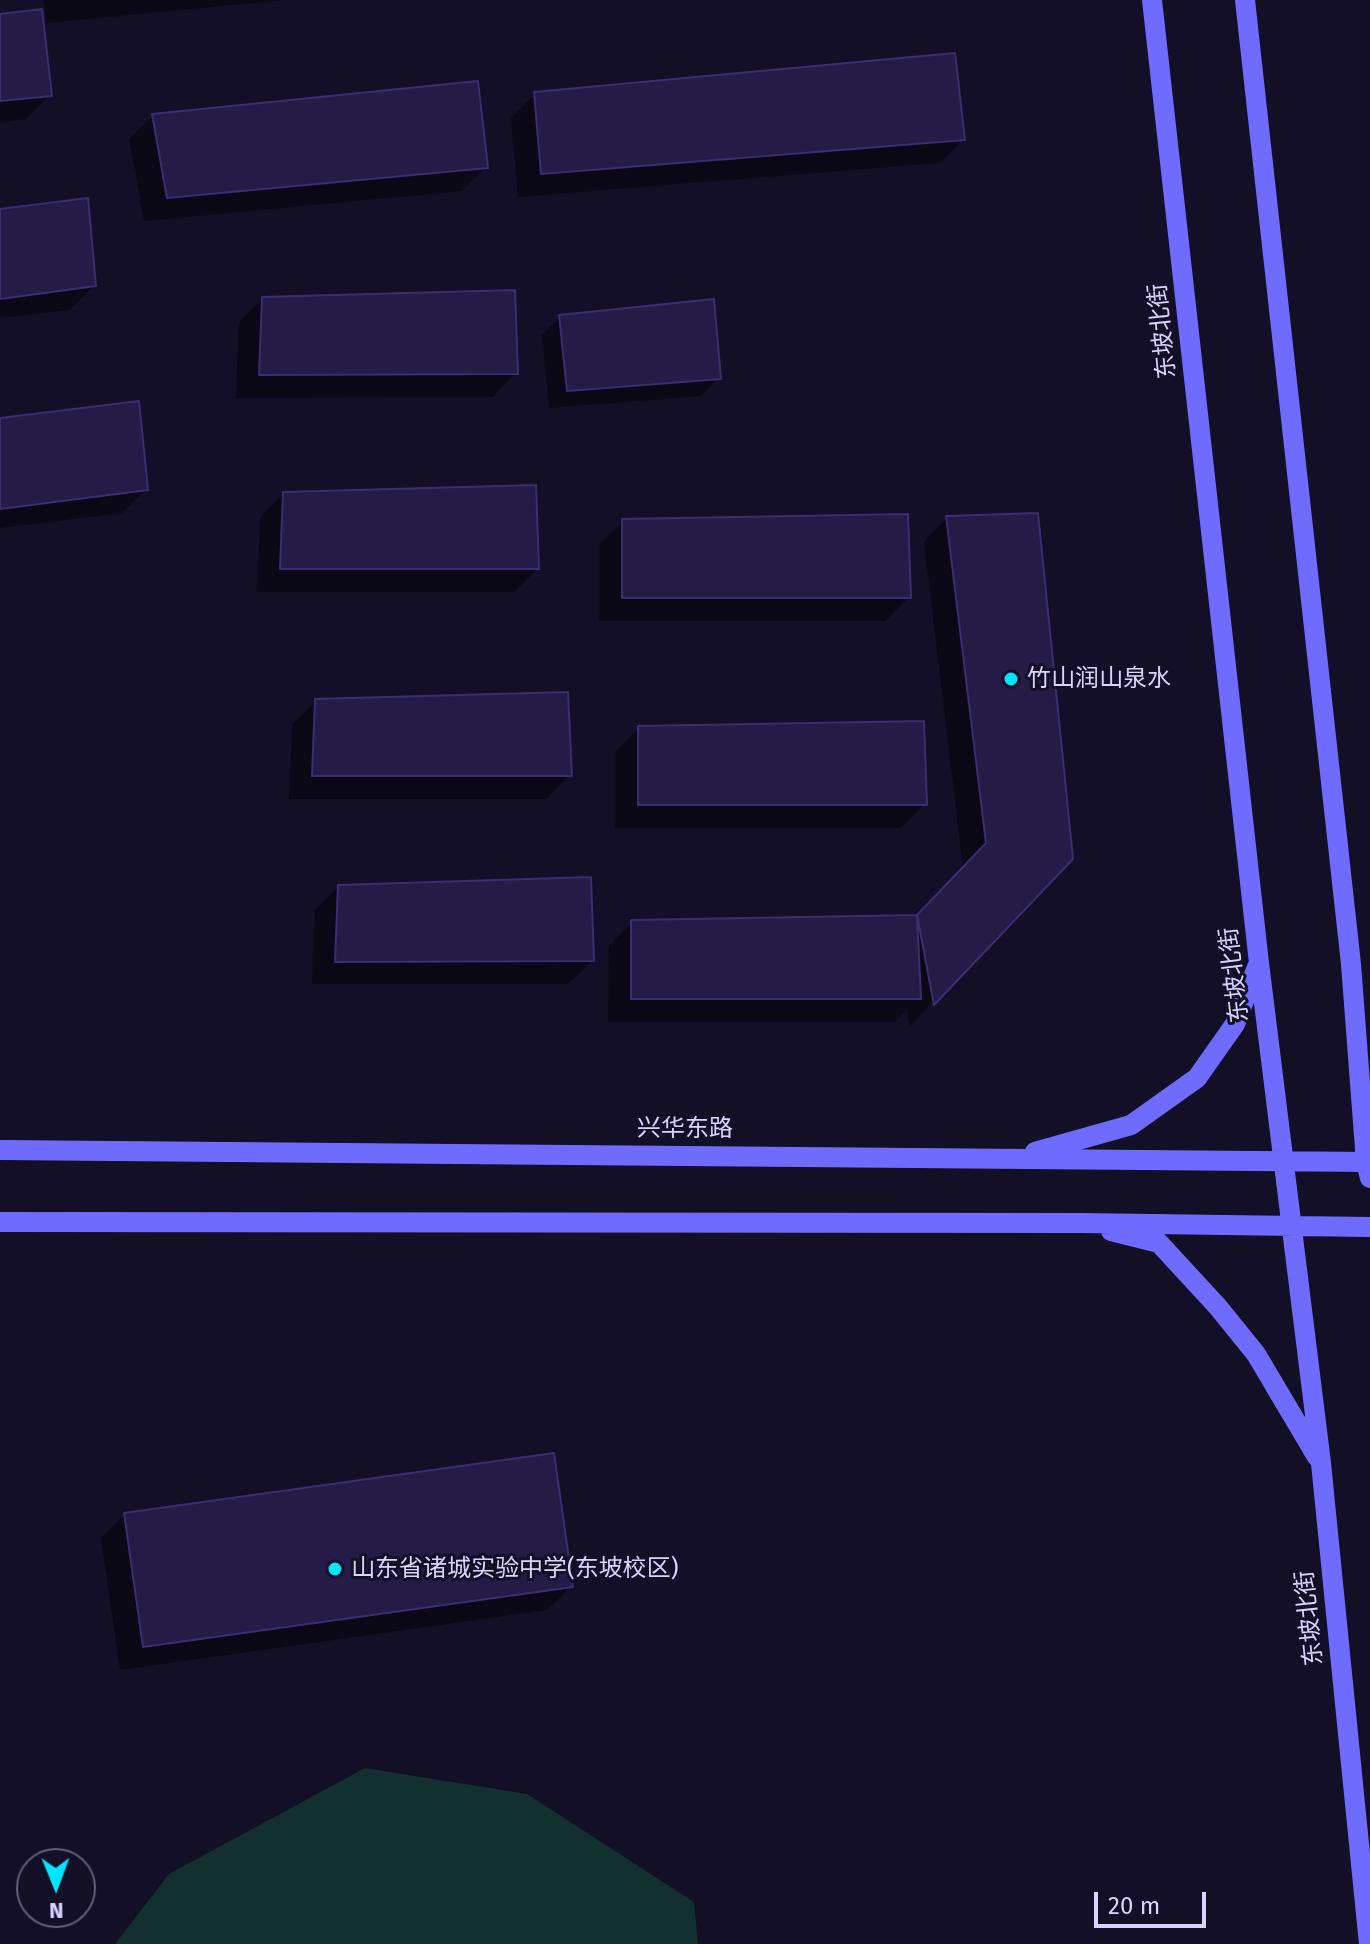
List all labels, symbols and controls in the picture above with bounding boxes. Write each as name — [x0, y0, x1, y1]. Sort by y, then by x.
street label: 东坡北街 — [1144, 282, 1182, 380]
place label: 竹山润山泉水 — [1027, 665, 1171, 693]
marker: 竹山润山泉水 — [1002, 670, 1020, 688]
street label: 东坡北街 — [1215, 926, 1255, 1024]
street label: 兴华东路 — [637, 1115, 733, 1143]
place label: 山东省诸城实验中学(东坡校区) — [351, 1555, 679, 1583]
marker: 山东省诸城实验中学(东坡校区) — [326, 1560, 344, 1578]
street label: 东坡北街 — [1291, 1569, 1329, 1667]
north arrow — [16, 1848, 96, 1928]
scale bar — [1098, 1876, 1210, 1926]
text: 20 m — [1108, 1892, 1160, 1920]
text: N — [49, 1897, 64, 1924]

